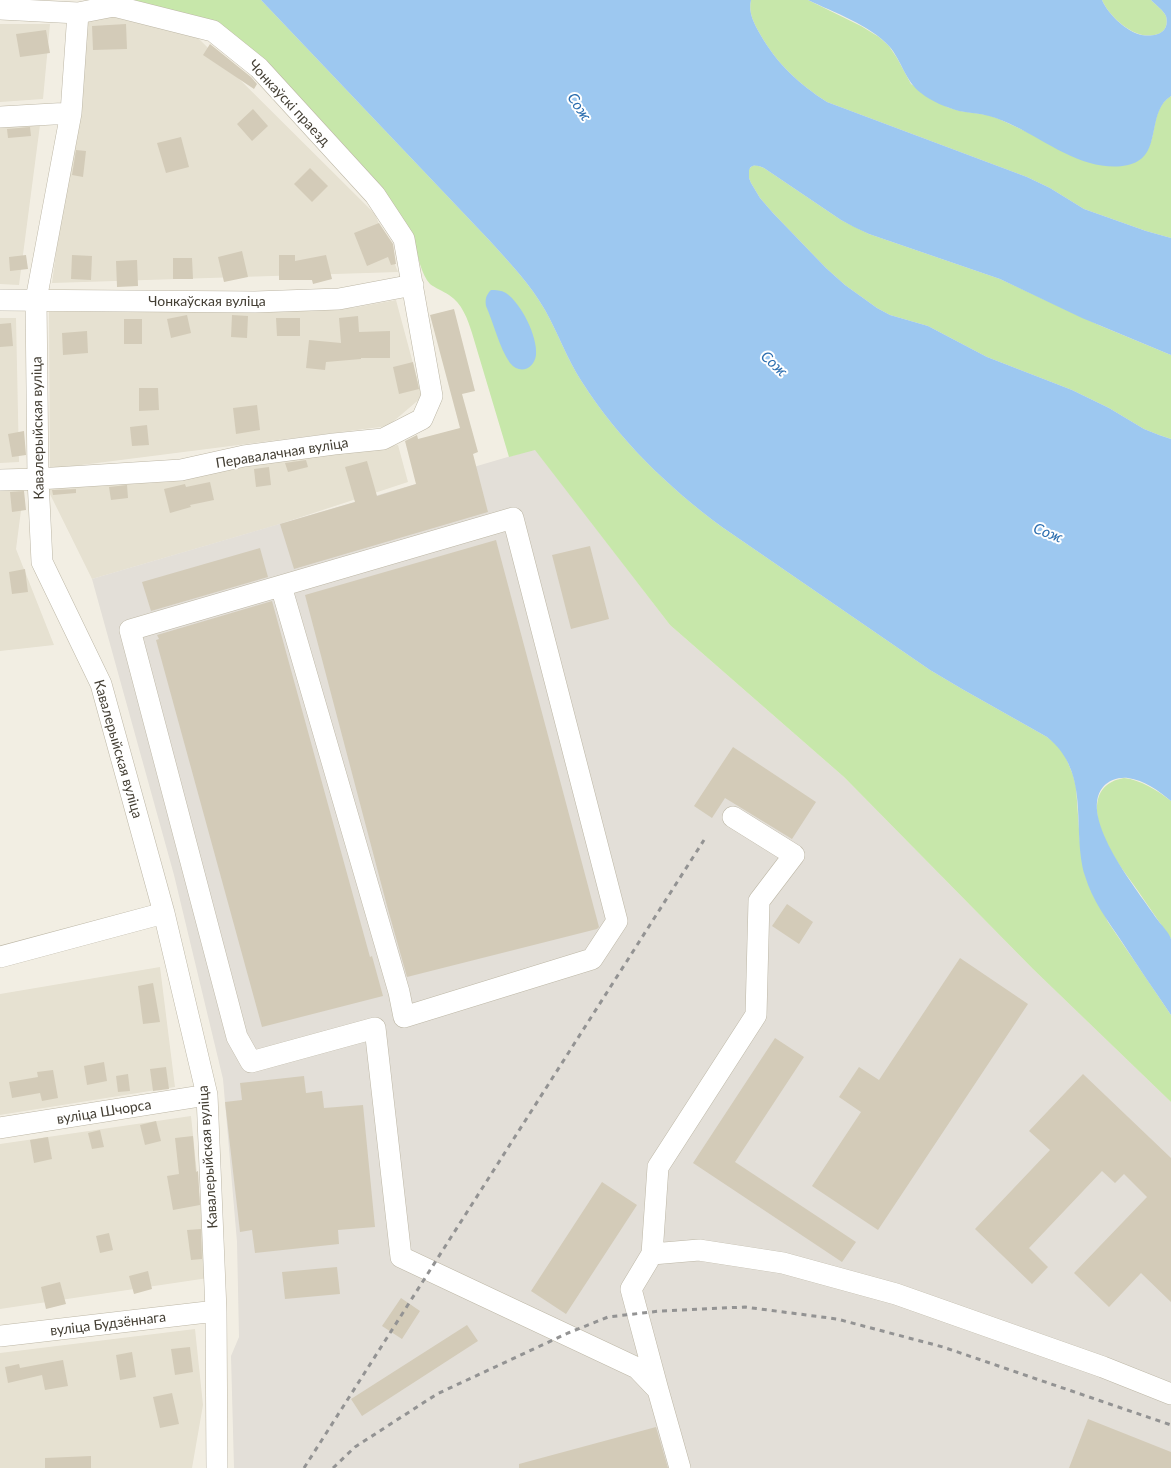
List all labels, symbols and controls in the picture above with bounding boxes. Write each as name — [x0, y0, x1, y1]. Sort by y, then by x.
street label: Чонкаўскі праезд — [245, 56, 333, 150]
water label: Сож — [563, 90, 595, 124]
street label: Чонкаўская вуліца — [148, 293, 266, 309]
water label: Сож — [757, 347, 791, 381]
street label: Кавалерыйская вуліца — [28, 356, 48, 500]
street label: Перавалачная вуліца — [214, 434, 350, 472]
water label: Сож — [1031, 519, 1065, 547]
street label: Кавалерыйская вуліца — [90, 678, 146, 820]
street label: Кавалерыйская вуліца — [195, 1085, 221, 1229]
street label: вуліца Шчорса — [56, 1096, 152, 1128]
street label: вуліца Будзённага — [49, 1309, 167, 1339]

